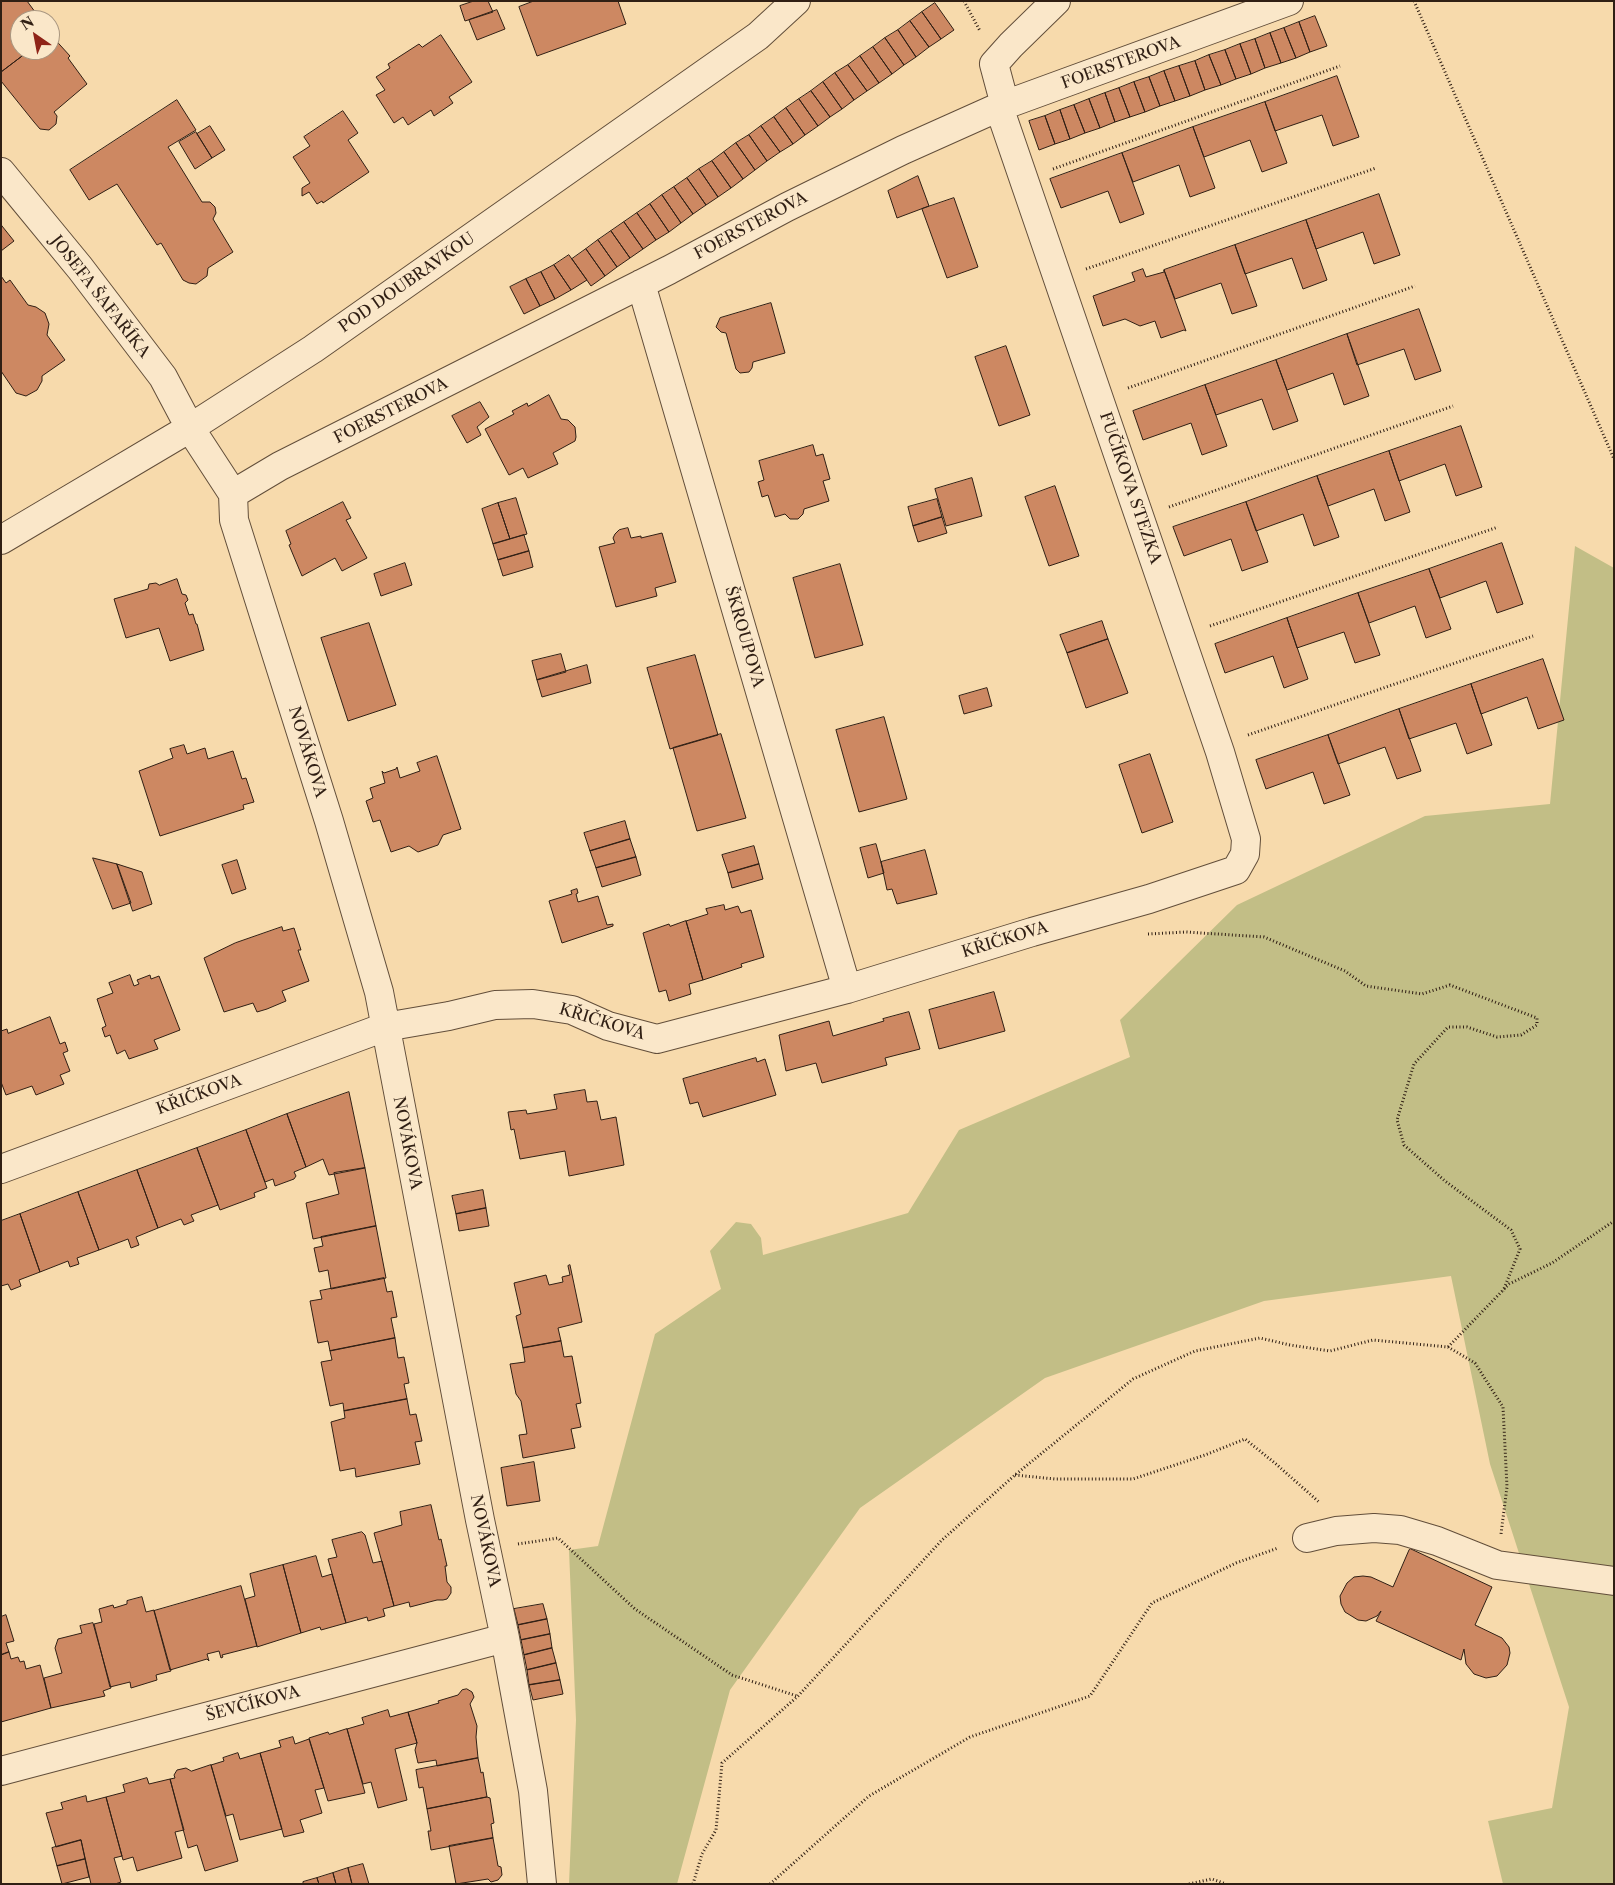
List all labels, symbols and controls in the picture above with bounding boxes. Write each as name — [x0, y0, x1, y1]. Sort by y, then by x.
north arrow — [10, 10, 60, 60]
text: N — [17, 12, 37, 34]
street label: FOERSTEROVA — [1059, 33, 1183, 93]
street label: FOERSTEROVA — [691, 188, 811, 264]
street label: POD DOUBRAVKOU — [335, 229, 479, 337]
street label: JOSEFA ŠAFAŘÍKA — [46, 232, 154, 362]
street label: FOERSTEROVA — [331, 374, 451, 448]
street label: FUČÍKOVA STEZKA — [1095, 409, 1165, 567]
street label: ŠKROUPOVA — [720, 584, 768, 690]
street label: NOVÁKOVA — [284, 704, 330, 800]
street label: KŘIČKOVA — [960, 918, 1050, 962]
street label: KŘIČKOVA — [557, 1000, 647, 1044]
street label: KŘIČKOVA — [154, 1071, 244, 1119]
street label: NOVÁKOVA — [389, 1095, 425, 1191]
street label: NOVÁKOVA — [466, 1493, 504, 1589]
street label: ŠEVČÍKOVA — [204, 1682, 302, 1726]

